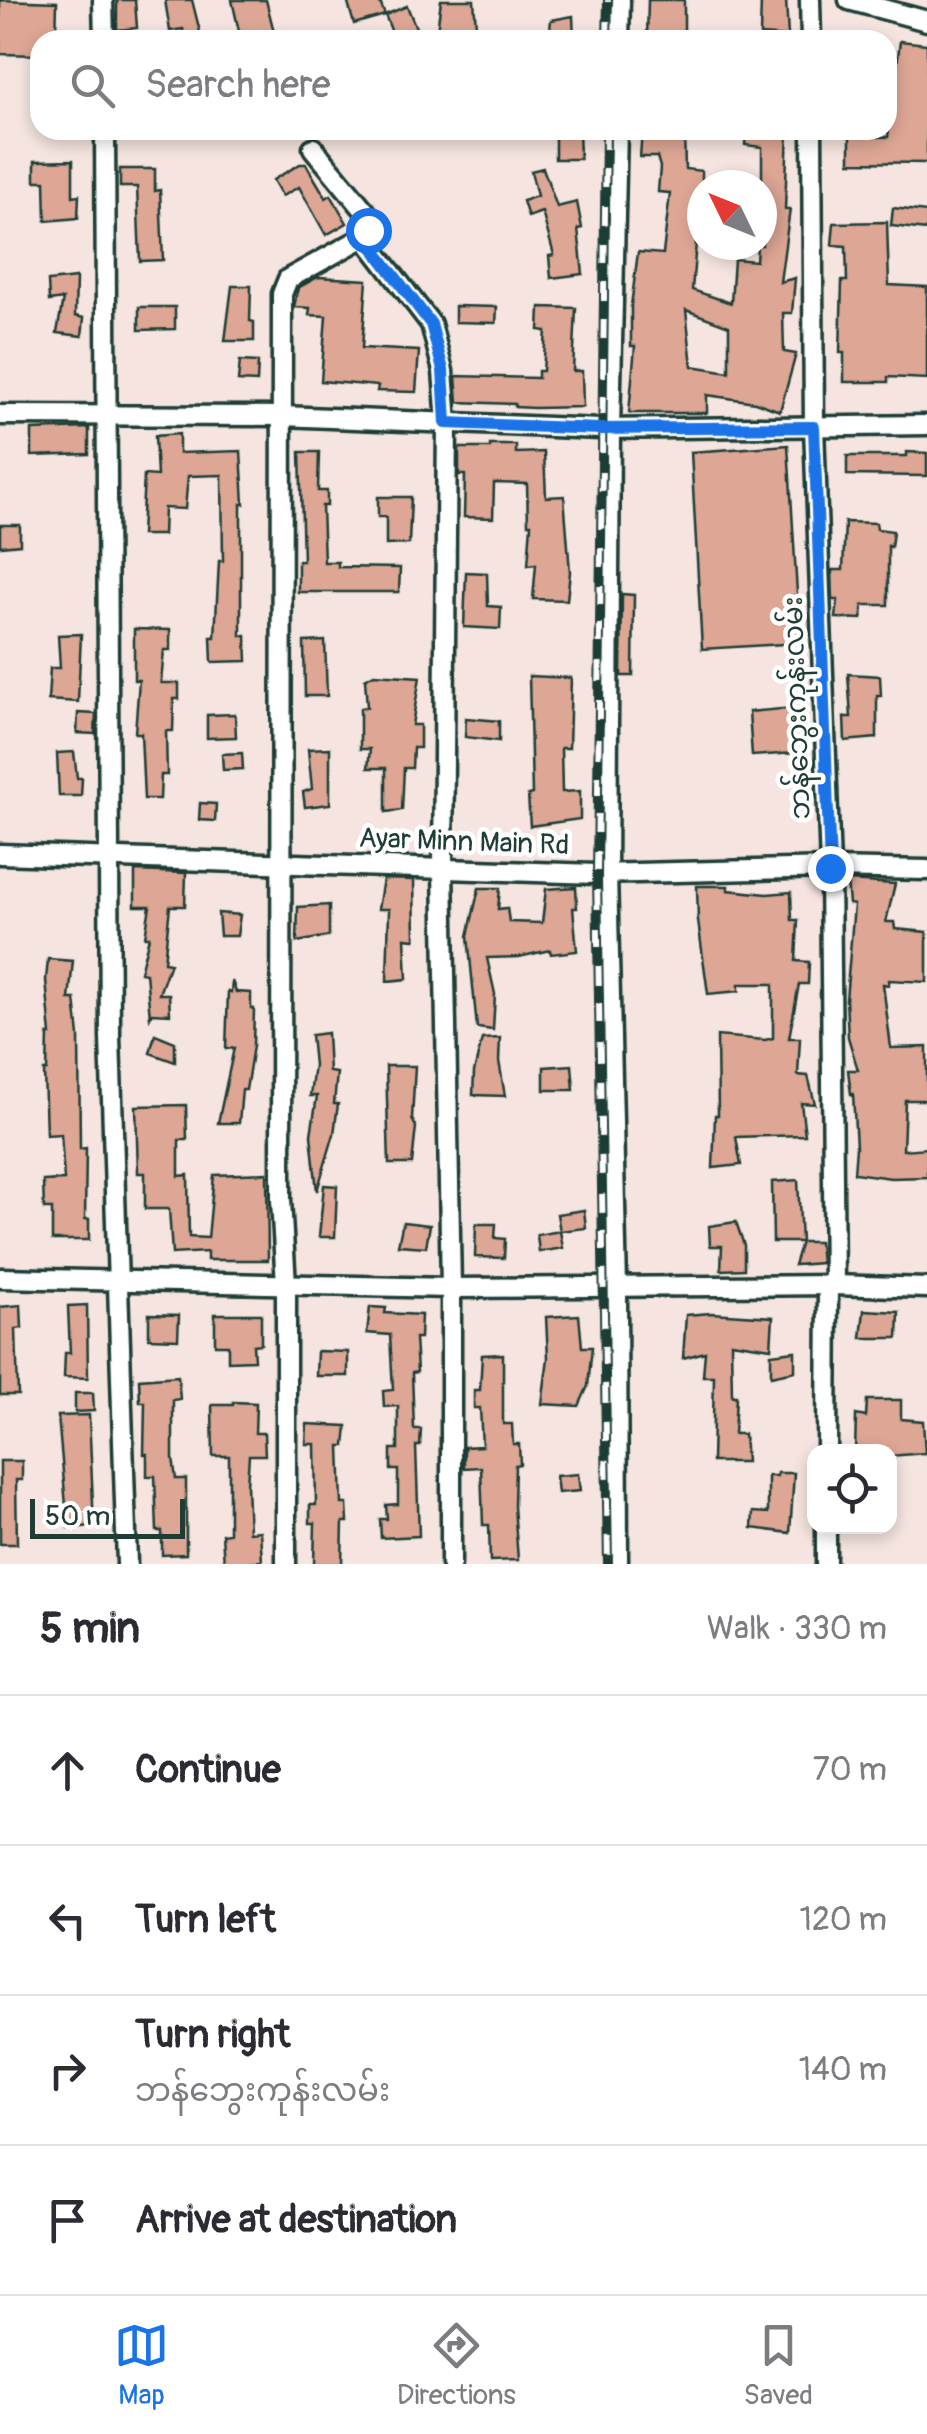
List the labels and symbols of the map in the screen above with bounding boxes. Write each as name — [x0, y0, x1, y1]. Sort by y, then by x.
north arrow — [687, 170, 777, 260]
route start — [346, 208, 392, 254]
street label: ဘန်ဘွေးကုန်းလမ်း — [774, 596, 822, 820]
street label: Ayar Minn Main Rd — [358, 821, 570, 863]
route end — [808, 846, 854, 892]
scale bar — [30, 1494, 185, 1538]

